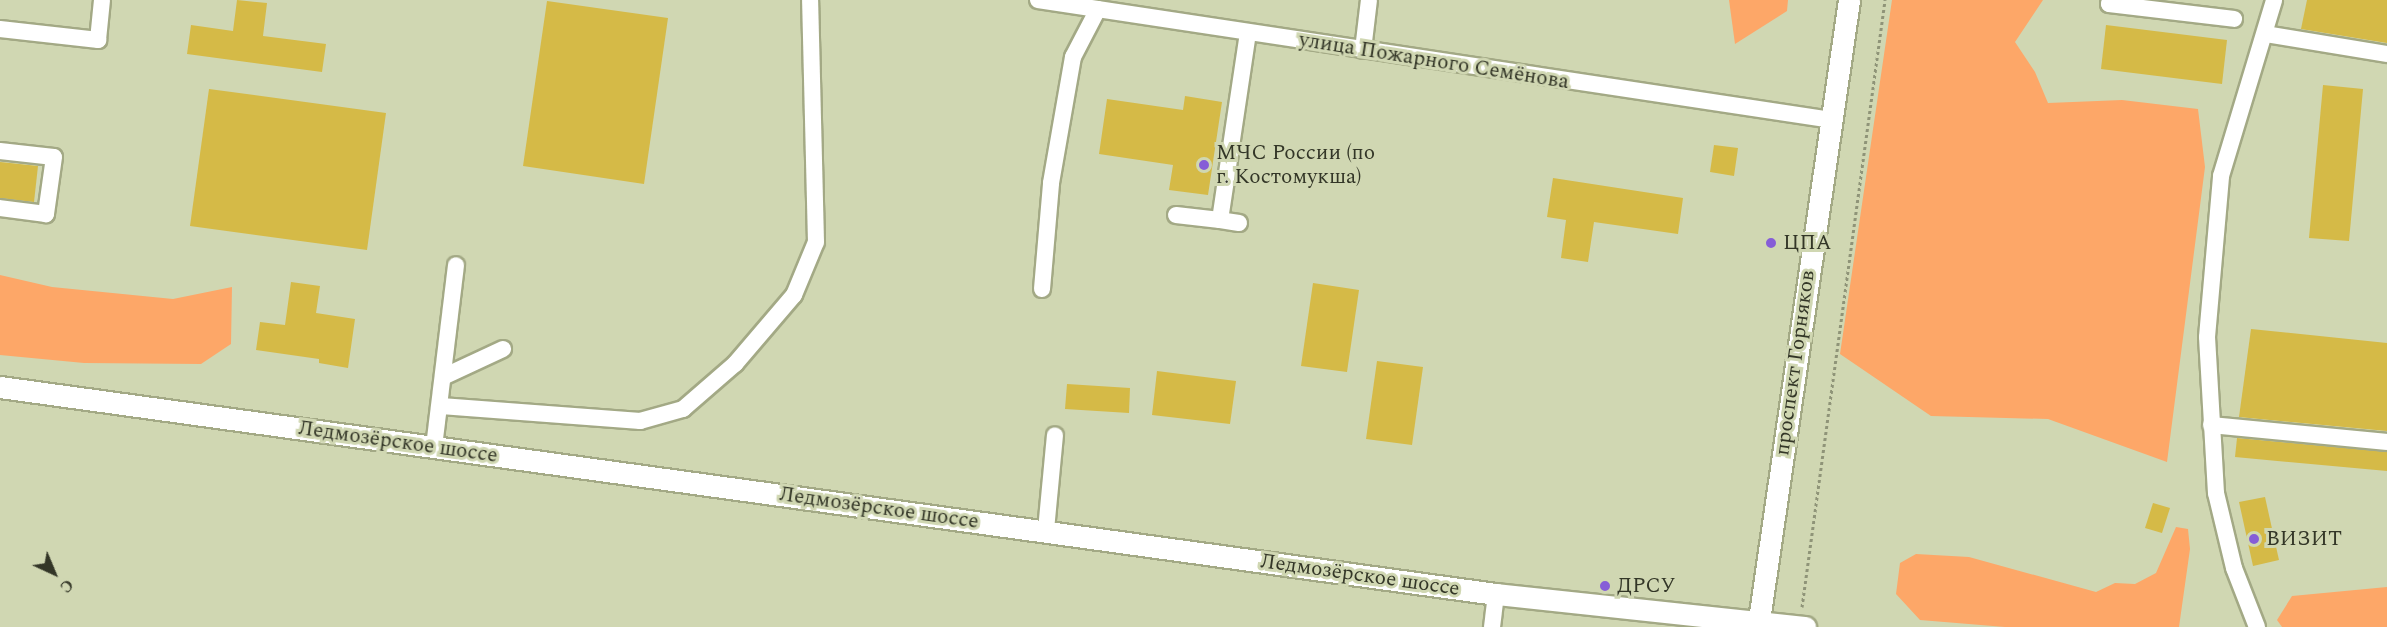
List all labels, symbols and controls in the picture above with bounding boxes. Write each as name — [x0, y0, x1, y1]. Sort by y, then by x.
street label: улица Пожарного Семёнова — [1297, 27, 1571, 95]
place label: МЧС России (по г. Костомукша) — [1216, 140, 1375, 190]
marker: МЧС России (по г. Костомукша) — [1197, 158, 1211, 172]
place label: ЦПА — [1783, 230, 1832, 256]
marker: ЦПА — [1764, 236, 1778, 250]
street label: проспект Горняков — [1770, 269, 1820, 457]
street label: Ледмозёрское шоссе — [297, 416, 499, 468]
street label: Ледмозёрское шоссе — [778, 482, 980, 534]
place label: ВИЗИТ — [2266, 526, 2342, 552]
marker: ВИЗИТ — [2247, 532, 2261, 546]
north arrow — [24, 543, 84, 603]
street label: Ледмозёрское шоссе — [1259, 549, 1461, 601]
text: С — [54, 573, 79, 599]
place label: ДРСУ — [1617, 573, 1675, 599]
marker: ДРСУ — [1598, 579, 1612, 593]

